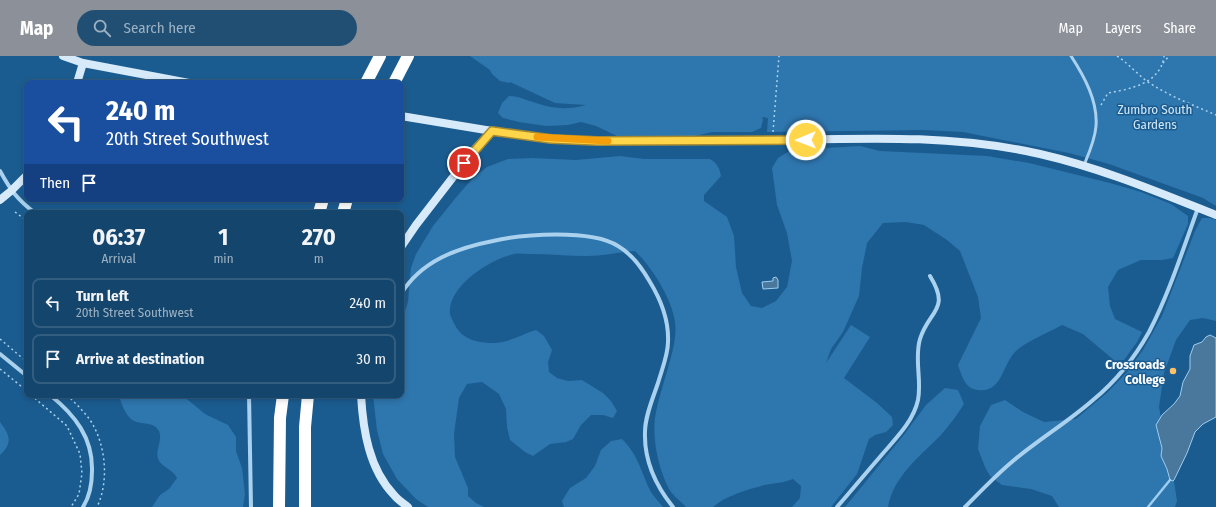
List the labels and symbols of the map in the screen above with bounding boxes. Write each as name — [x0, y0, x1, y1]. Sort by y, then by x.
park label: Zumbro South Gardens — [1118, 102, 1192, 132]
position arrow — [785, 119, 827, 161]
pin — [447, 146, 481, 180]
place label: Crossroads College — [1105, 357, 1165, 387]
marker: Crossroads College — [1168, 366, 1178, 376]

